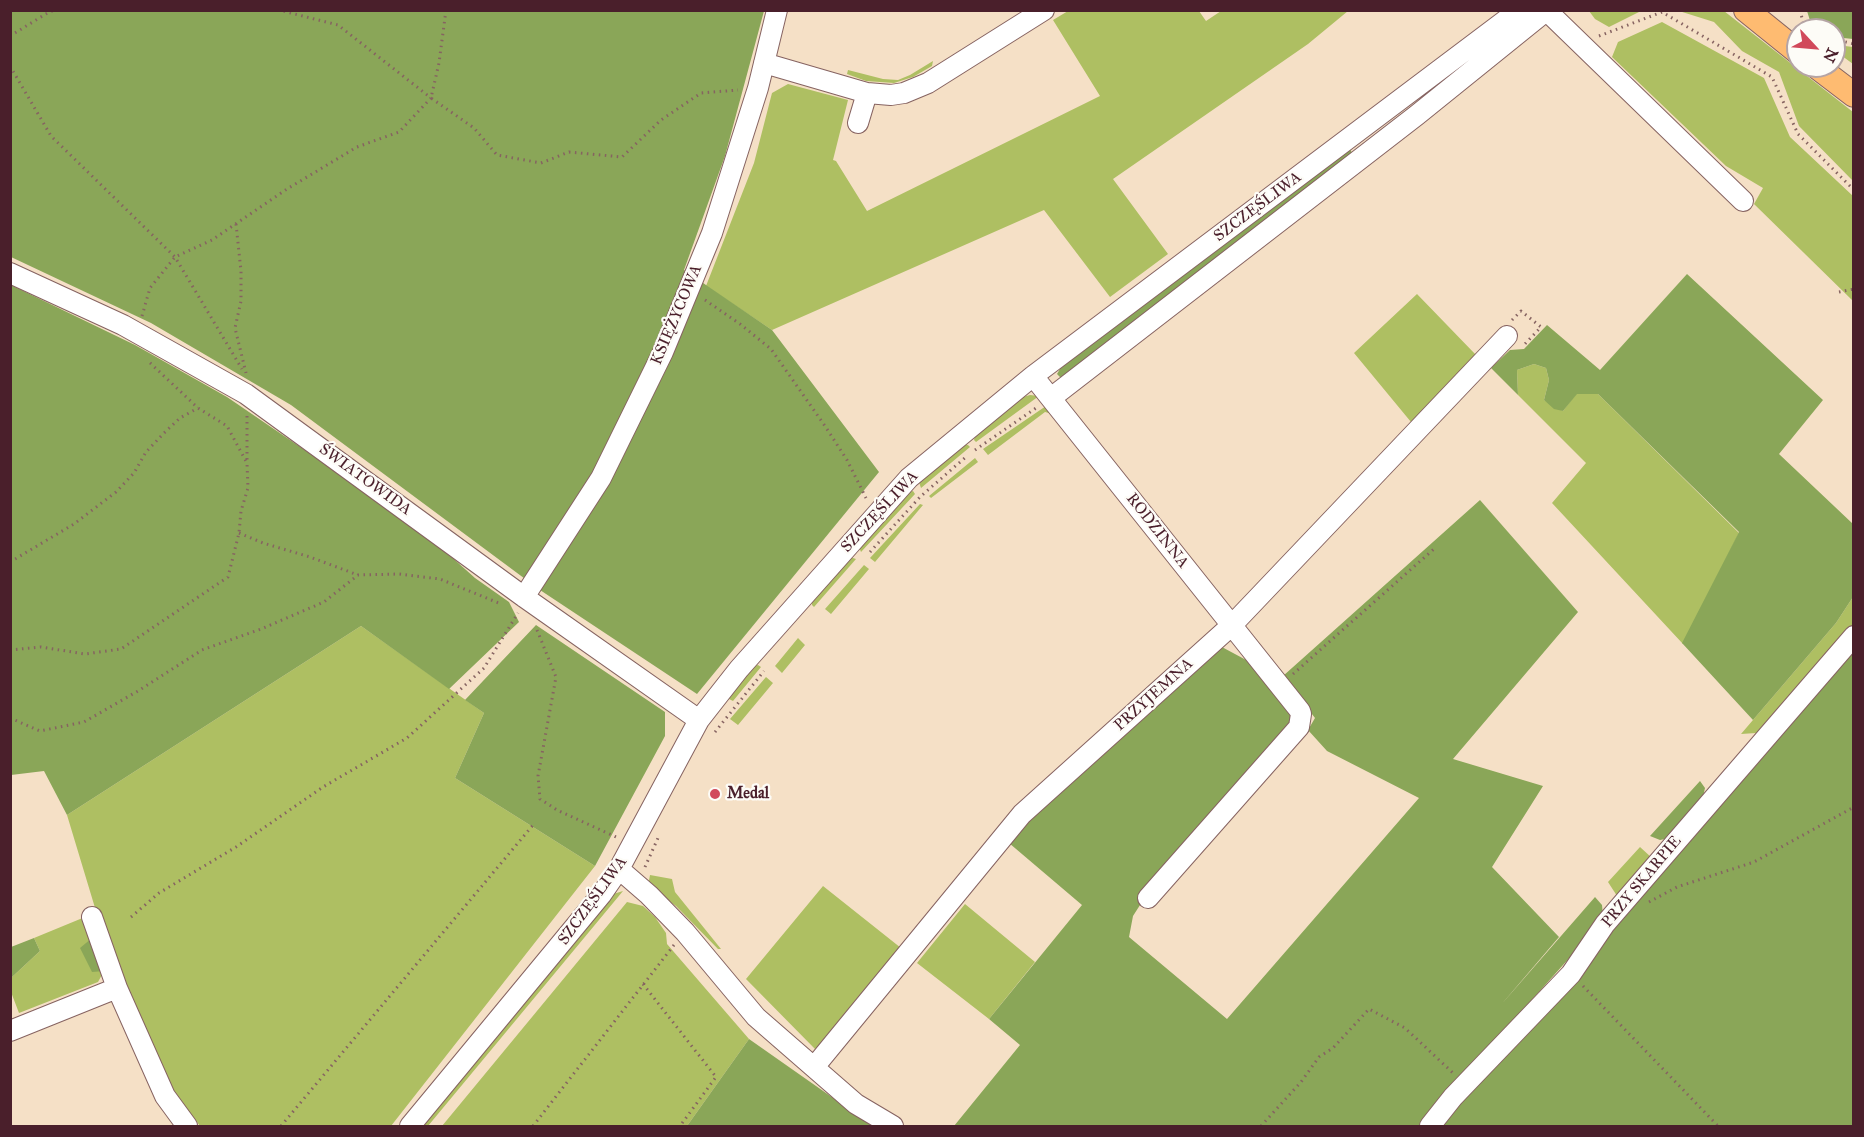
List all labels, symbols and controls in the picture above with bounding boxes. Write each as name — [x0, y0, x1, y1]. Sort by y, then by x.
north arrow — [1786, 18, 1846, 78]
text: N — [1819, 45, 1842, 65]
street label: SZCZĘŚLIWA — [1210, 168, 1306, 246]
street label: KSIĘŻYCOWA — [647, 262, 707, 368]
street label: ŚWIATOWIDA — [315, 440, 415, 520]
street label: SZCZĘŚLIWA — [837, 467, 923, 557]
street label: RODZINNA — [1122, 490, 1192, 572]
street label: PRZYJEMNA — [1111, 655, 1197, 735]
place label: Medal — [727, 784, 769, 804]
marker: Medal — [708, 787, 722, 801]
street label: PRZY SKARPIE — [1598, 832, 1686, 932]
street label: SZCZĘŚLIWA — [554, 853, 632, 949]

